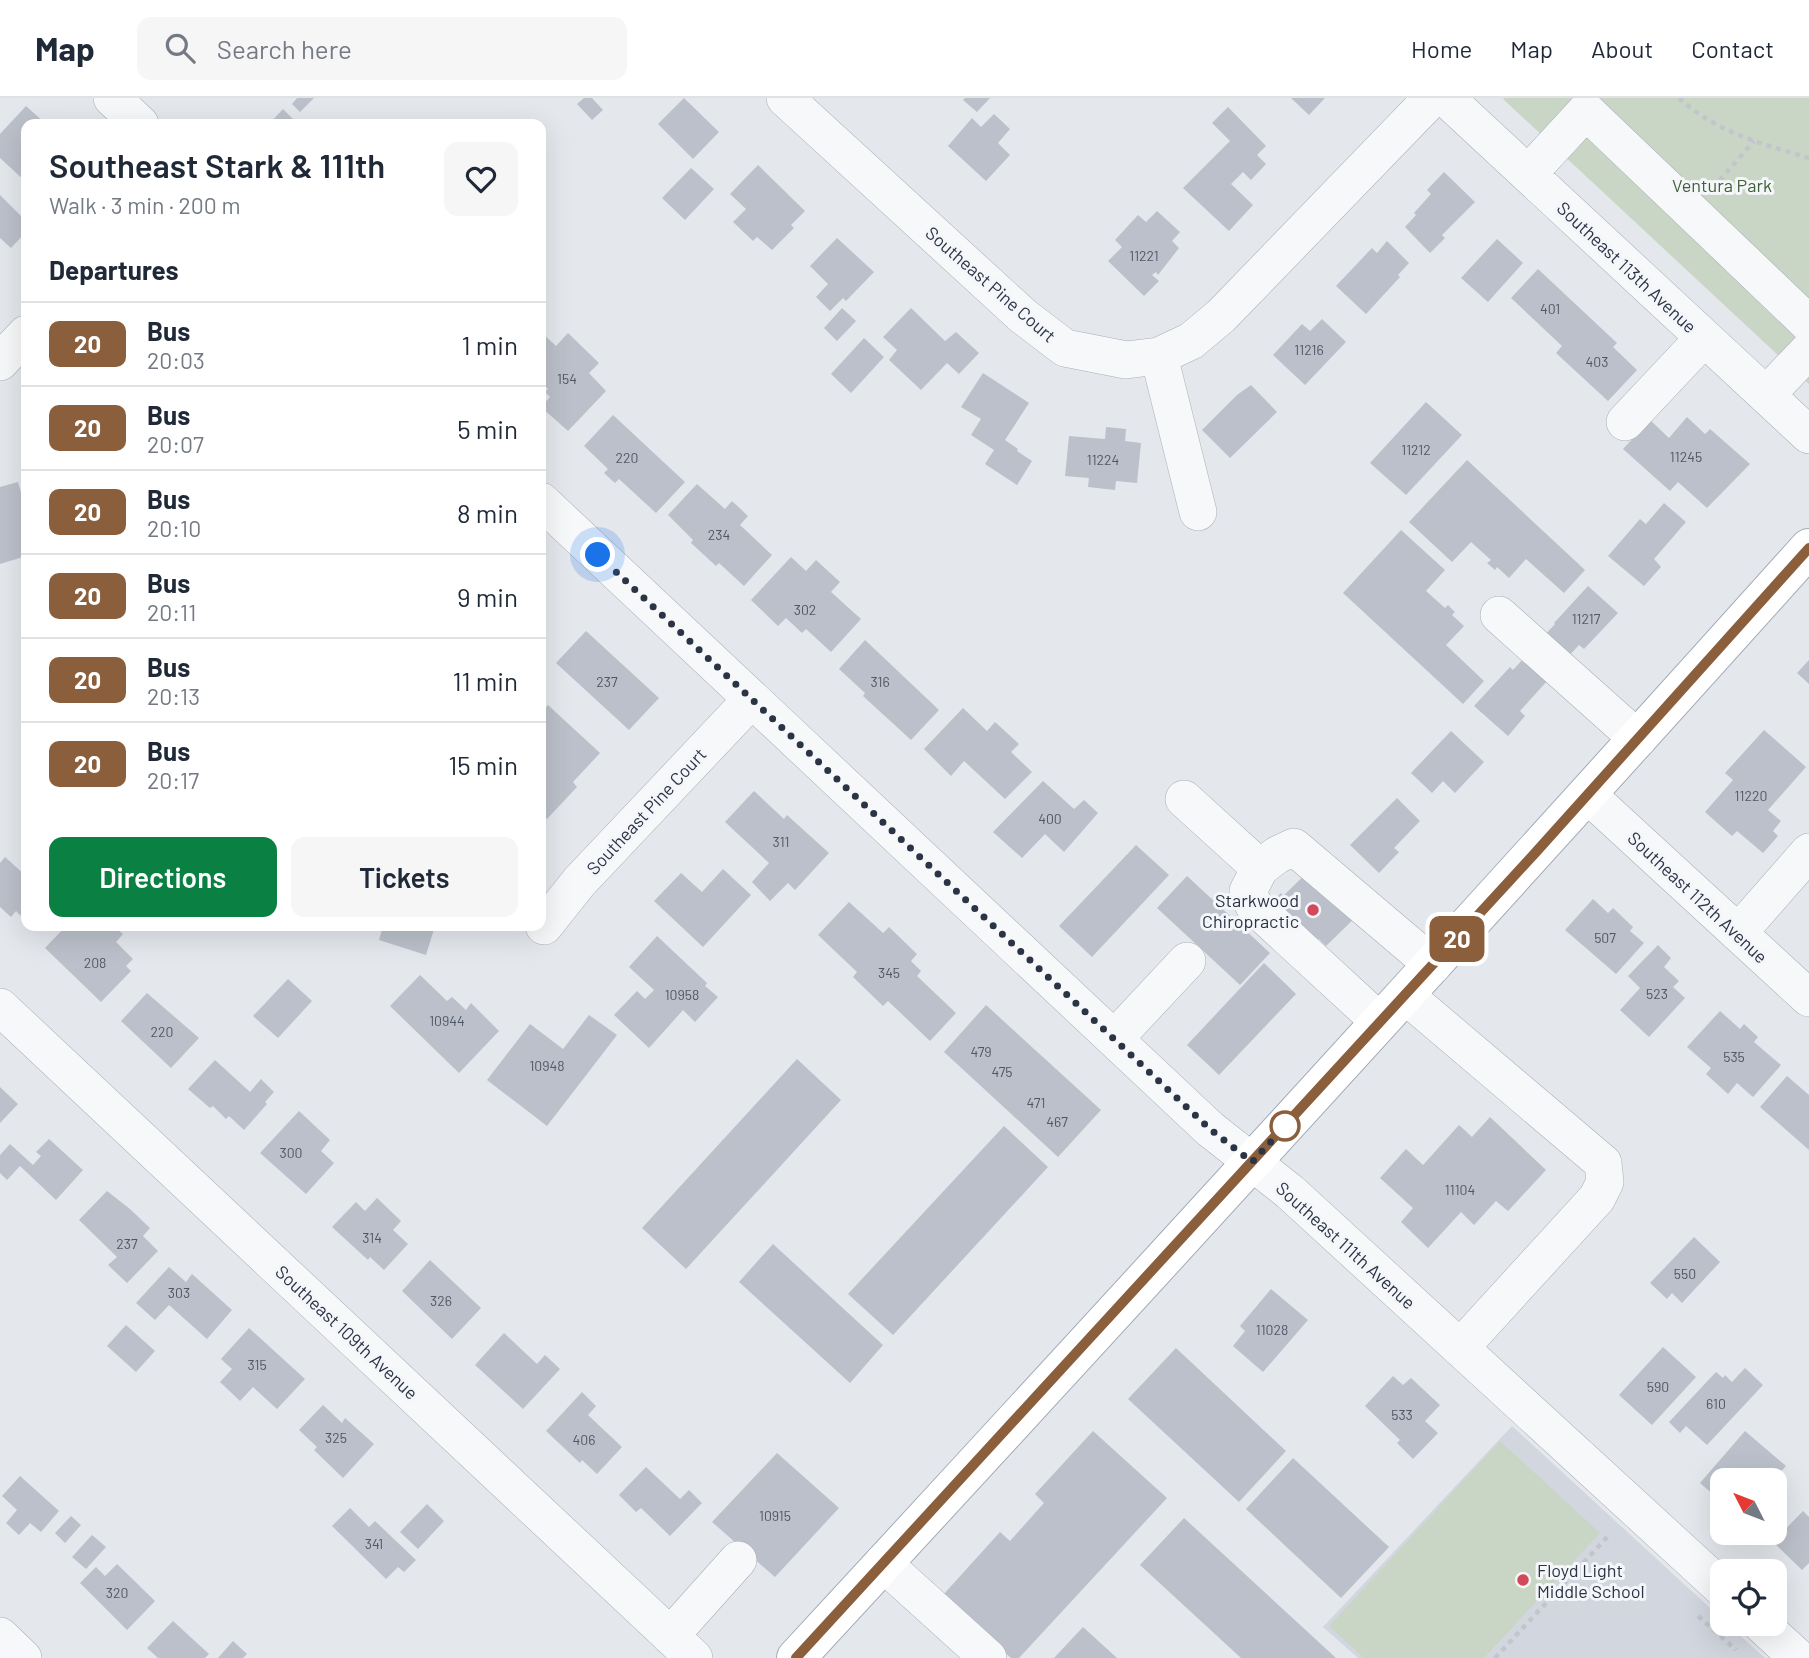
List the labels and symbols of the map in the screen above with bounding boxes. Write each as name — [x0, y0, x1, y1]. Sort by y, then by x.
park label: Ventura Park — [1672, 174, 1772, 196]
street label: Southeast 113th Avenue — [1553, 197, 1701, 337]
street label: Southeast Pine Court — [921, 221, 1061, 347]
house number: 11221 — [1129, 247, 1159, 264]
house number: 401 — [1540, 300, 1560, 317]
house number: 11216 — [1294, 341, 1324, 358]
house number: 403 — [1586, 353, 1608, 370]
house number: 154 — [557, 370, 577, 387]
house number: 11212 — [1401, 441, 1431, 458]
house number: 11245 — [1670, 448, 1702, 465]
house number: 220 — [616, 449, 638, 466]
house number: 11224 — [1087, 451, 1119, 468]
house number: 234 — [708, 526, 730, 543]
your location — [580, 537, 615, 572]
house number: 302 — [794, 601, 816, 618]
house number: 11217 — [1572, 610, 1601, 627]
house number: 237 — [596, 673, 618, 690]
house number: 316 — [870, 673, 890, 690]
street label: Southeast Pine Court — [582, 743, 710, 879]
house number: 11220 — [1735, 787, 1767, 804]
house number: 400 — [1038, 810, 1062, 827]
street label: Southeast 112th Avenue — [1624, 827, 1772, 967]
house number: 311 — [773, 833, 789, 850]
place label: Starkwood Chiropractic — [1202, 889, 1299, 932]
marker: Starkwood Chiropractic — [1305, 902, 1321, 918]
line badge: 20 — [1426, 916, 1488, 962]
house number: 507 — [1594, 929, 1616, 946]
house number: 208 — [84, 954, 106, 971]
house number: 345 — [878, 964, 900, 981]
house number: 523 — [1646, 985, 1668, 1002]
house number: 10958 — [665, 986, 699, 1003]
house number: 10944 — [429, 1012, 465, 1029]
house number: 220 — [151, 1023, 173, 1040]
house number: 479 — [970, 1043, 992, 1060]
house number: 535 — [1723, 1048, 1745, 1065]
house number: 10948 — [529, 1057, 565, 1074]
house number: 475 — [991, 1063, 1013, 1080]
house number: 471 — [1027, 1094, 1045, 1111]
unlabelled marker — [1270, 1111, 1300, 1141]
house number: 467 — [1046, 1113, 1068, 1130]
house number: 300 — [279, 1144, 303, 1161]
street label: Southeast 111th Avenue — [1272, 1177, 1420, 1313]
house number: 11104 — [1445, 1181, 1475, 1198]
house number: 314 — [362, 1229, 382, 1246]
house number: 237 — [116, 1235, 138, 1252]
street label: Southeast 109th Avenue — [271, 1260, 423, 1404]
house number: 550 — [1674, 1265, 1696, 1282]
house number: 303 — [168, 1284, 190, 1301]
house number: 326 — [430, 1292, 452, 1309]
house number: 11028 — [1256, 1321, 1288, 1338]
house number: 315 — [247, 1356, 267, 1373]
house number: 590 — [1647, 1378, 1669, 1395]
house number: 610 — [1706, 1395, 1726, 1412]
house number: 533 — [1391, 1406, 1413, 1423]
house number: 325 — [325, 1429, 347, 1446]
house number: 406 — [573, 1431, 595, 1448]
north arrow — [1710, 1468, 1787, 1545]
house number: 10915 — [759, 1507, 791, 1524]
house number: 341 — [365, 1535, 383, 1552]
place label: Floyd Light Middle School — [1537, 1559, 1645, 1602]
marker: Floyd Light Middle School — [1515, 1572, 1531, 1588]
house number: 320 — [106, 1584, 128, 1601]

